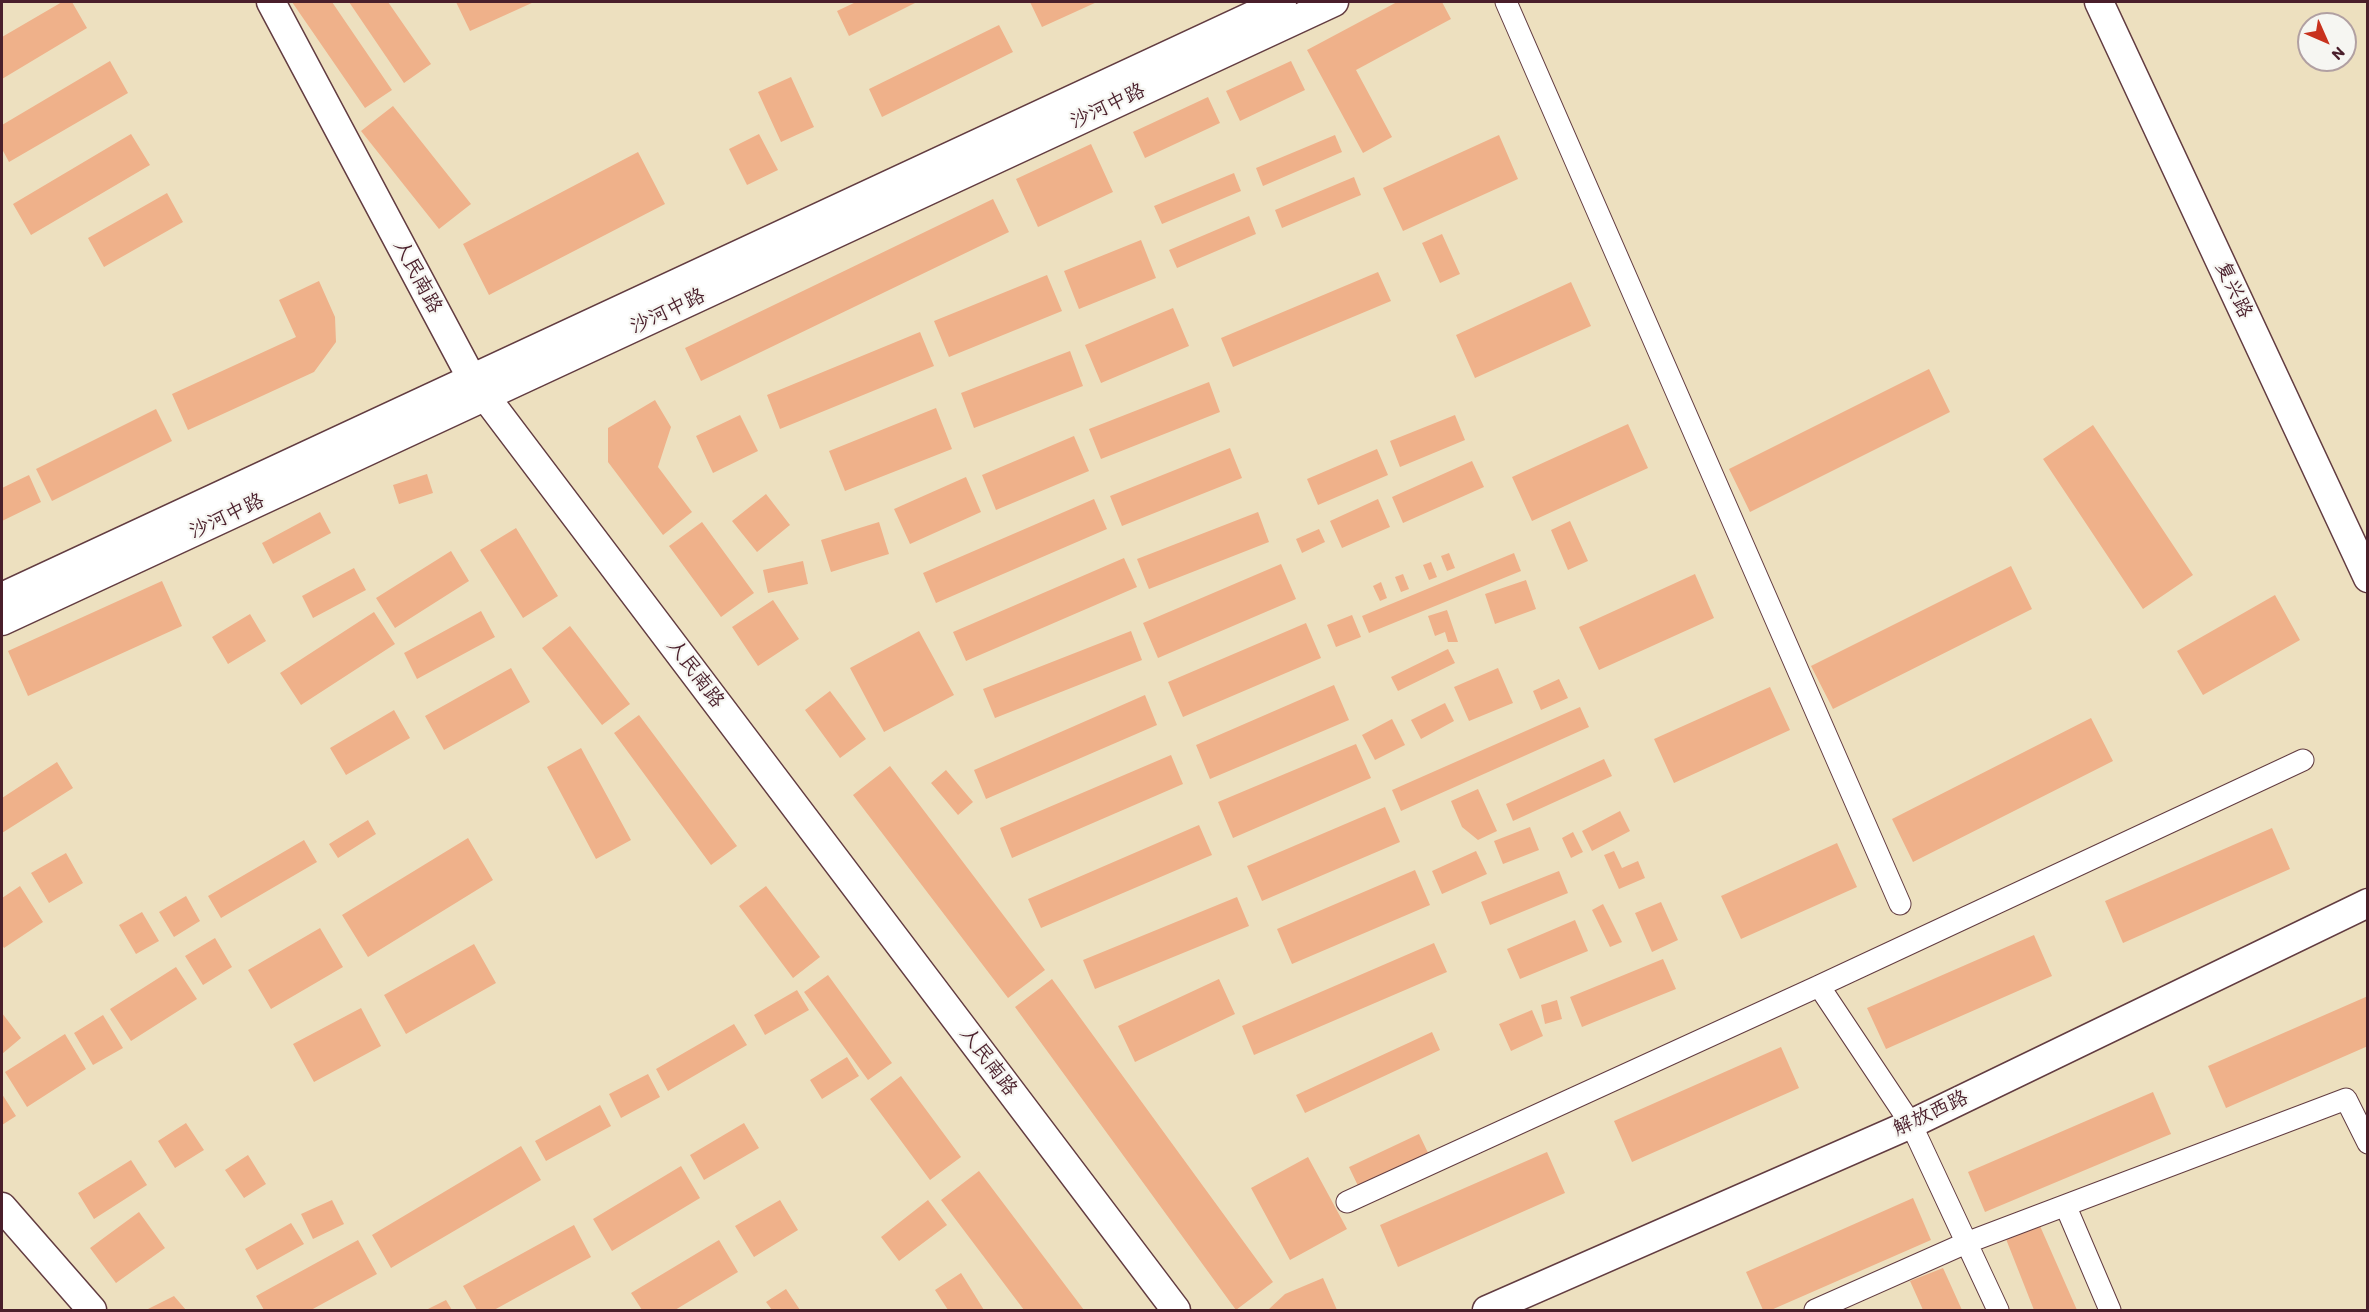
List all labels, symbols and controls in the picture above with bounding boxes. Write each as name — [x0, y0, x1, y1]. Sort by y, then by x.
north arrow — [2297, 12, 2357, 72]
text: N — [2328, 43, 2349, 64]
street label: 沙河中路 — [1067, 79, 1149, 135]
street label: 人民南路 — [388, 236, 446, 318]
street label: 复兴路 — [2209, 258, 2257, 322]
street label: 沙河中路 — [627, 284, 709, 340]
street label: 沙河中路 — [186, 489, 268, 545]
street label: 人民南路 — [661, 635, 729, 713]
street label: 人民南路 — [954, 1023, 1022, 1101]
street label: 解放西路 — [1890, 1086, 1972, 1142]

